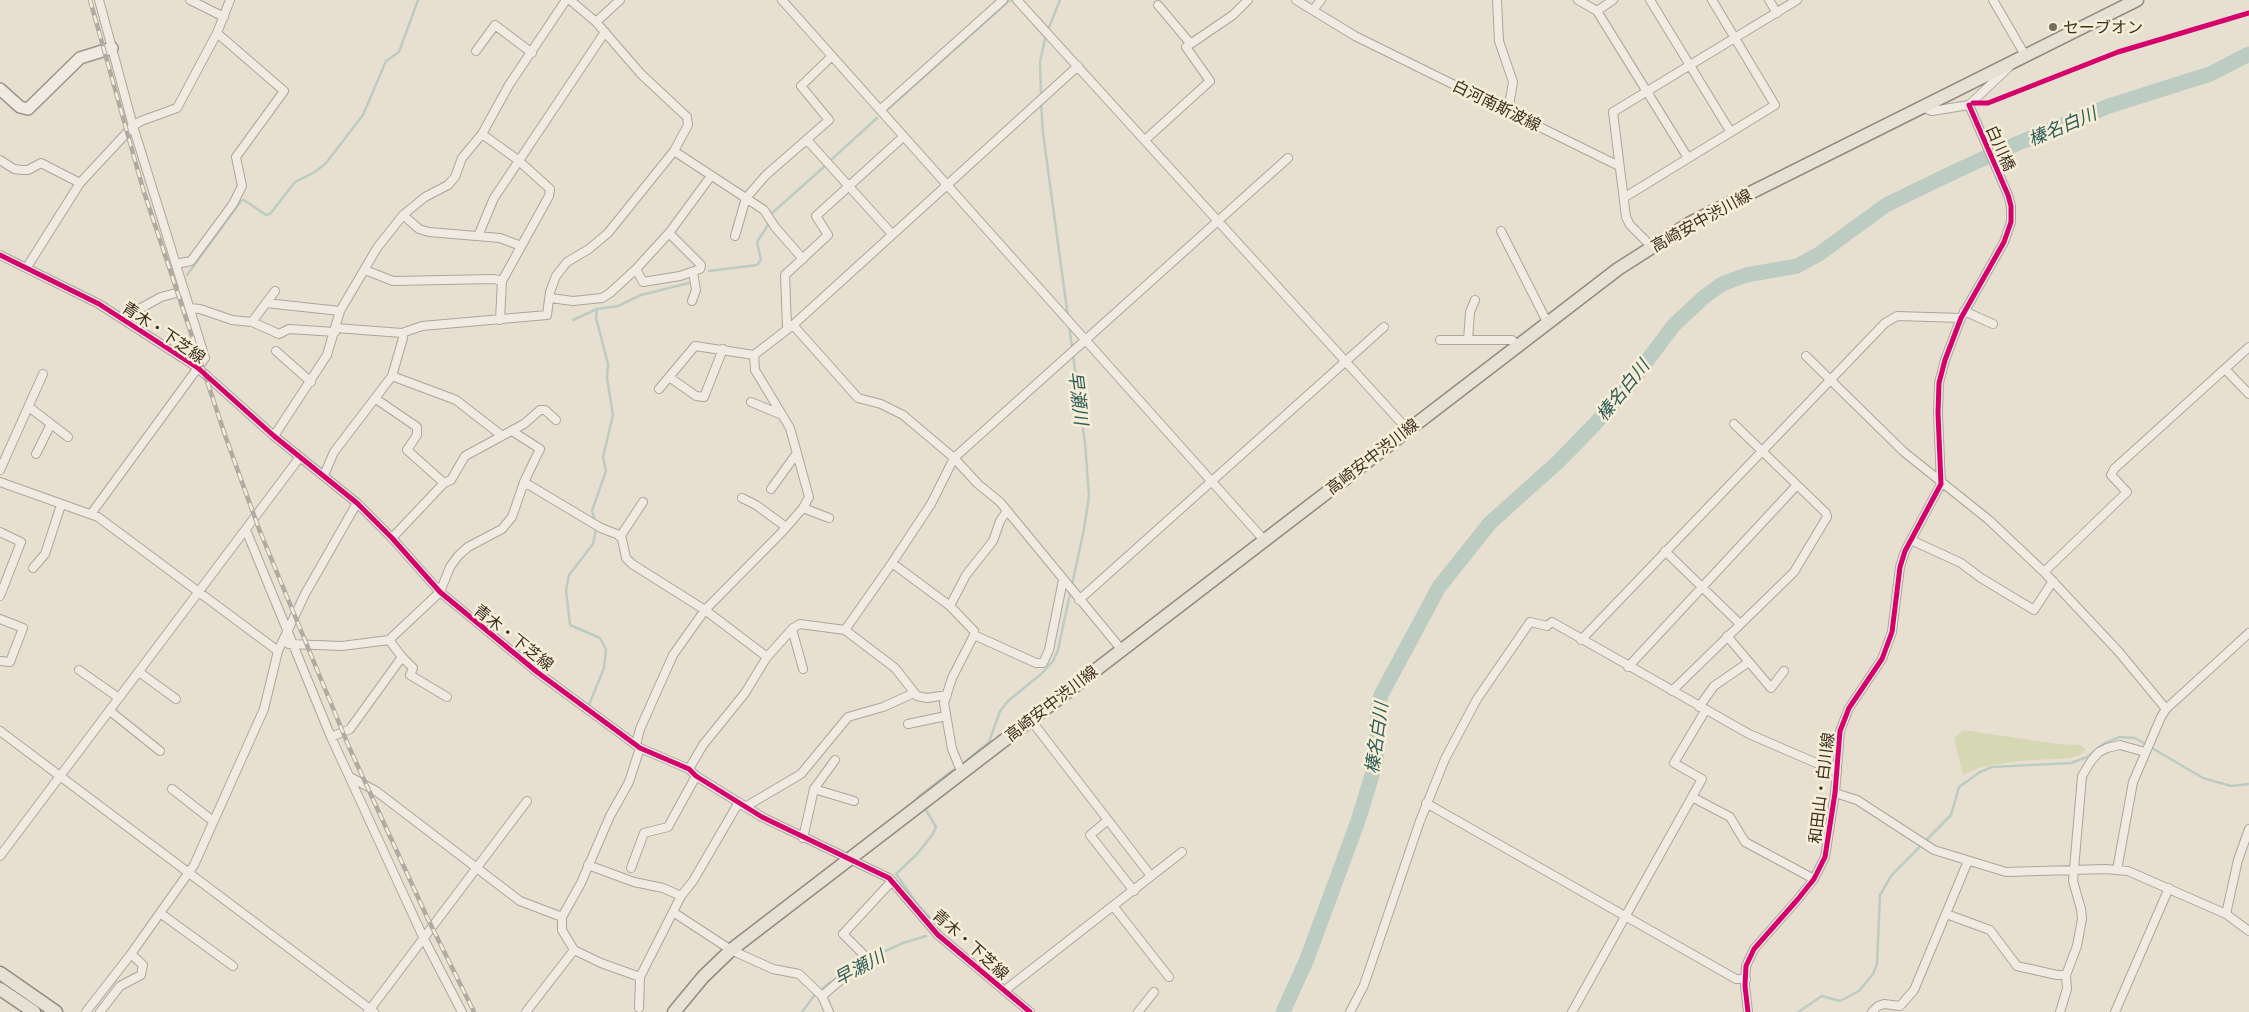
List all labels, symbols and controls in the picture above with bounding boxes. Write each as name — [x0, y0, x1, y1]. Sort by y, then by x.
place label: セーブオン — [2063, 17, 2143, 37]
marker: セーブオン — [2047, 21, 2059, 33]
street label: 白河南斯波線 — [1450, 75, 1544, 135]
water label: 榛名白川 — [2025, 102, 2099, 150]
street label: 白川橋 — [1982, 122, 2020, 174]
street label: 高崎安中渋川線 — [1647, 184, 1755, 256]
street label: 青木・下芝線 — [119, 297, 209, 367]
water label: 榛名白川 — [1591, 355, 1653, 425]
water label: 早瀬川 — [1065, 370, 1093, 426]
street label: 高崎安中渋川線 — [1322, 414, 1422, 498]
street label: 青木・下芝線 — [470, 600, 558, 674]
street label: 高崎安中渋川線 — [1001, 661, 1101, 745]
water label: 榛名白川 — [1360, 701, 1392, 775]
street label: 和田山・白川線 — [1805, 731, 1837, 845]
street label: 青木・下芝線 — [929, 905, 1013, 983]
water label: 早瀬川 — [830, 945, 888, 989]

